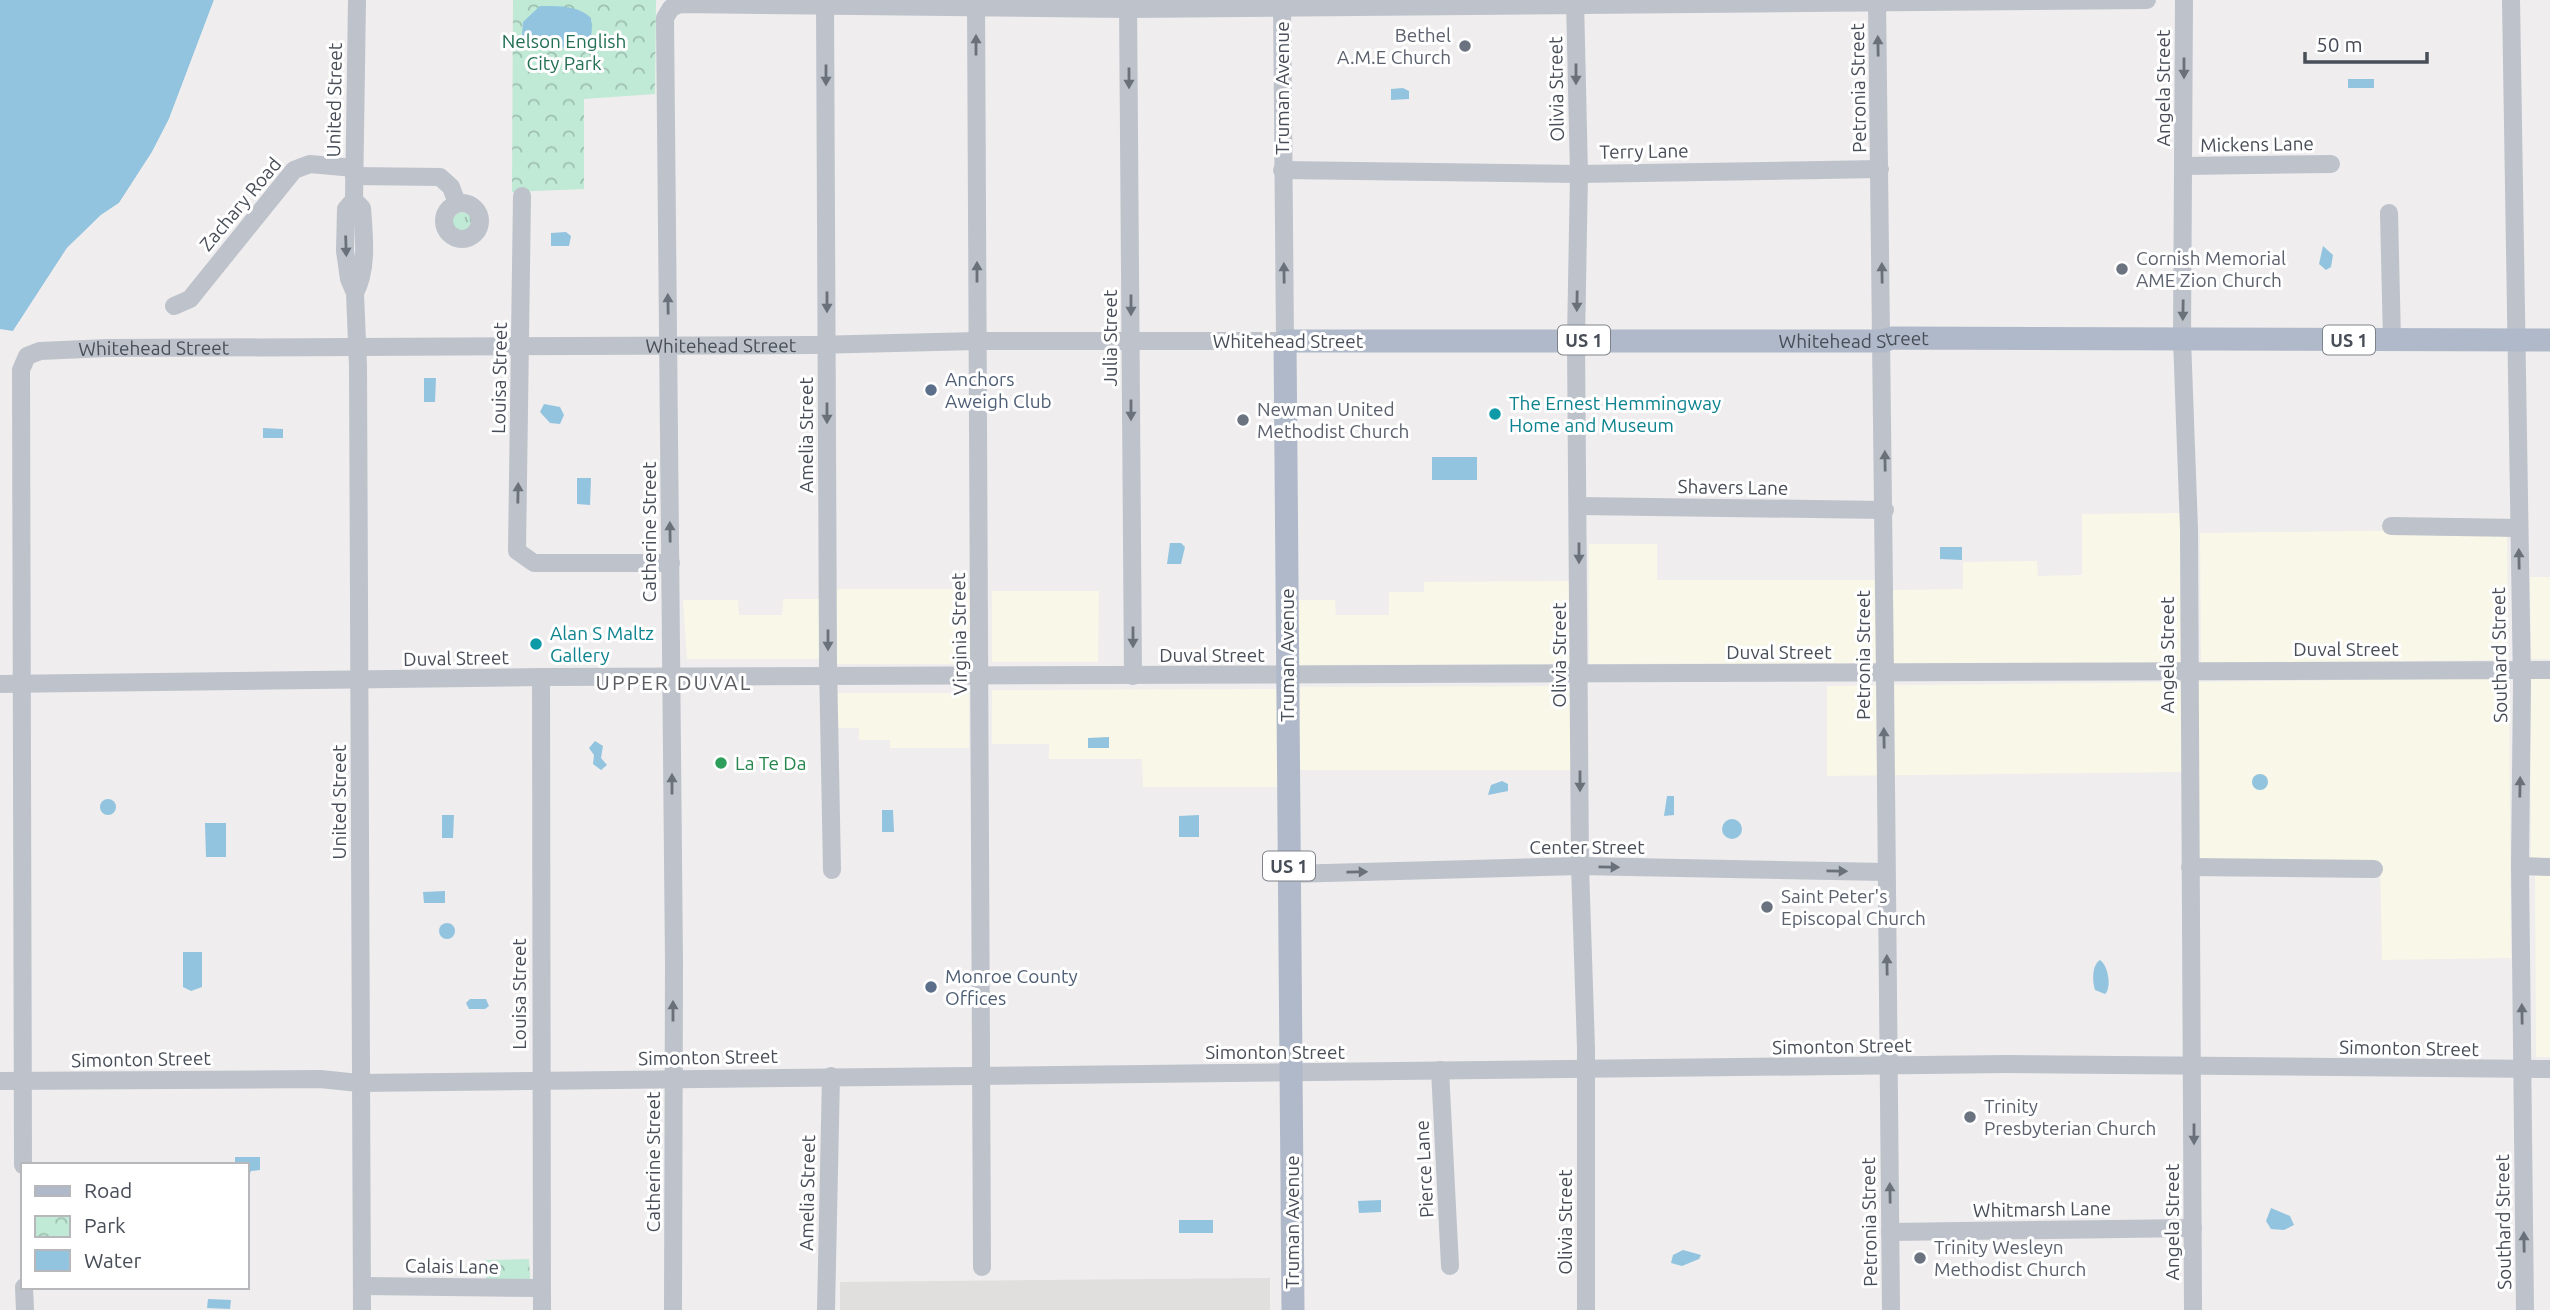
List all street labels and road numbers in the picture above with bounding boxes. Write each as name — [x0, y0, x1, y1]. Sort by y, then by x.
street label: Truman Avenue — [1271, 21, 1293, 155]
street label: Petronia Street — [1846, 22, 1870, 153]
street label: Angela Street — [2152, 29, 2174, 146]
street label: Olivia Street — [1544, 36, 1568, 142]
street label: United Street — [322, 42, 346, 158]
street label: Mickens Lane — [2200, 132, 2314, 156]
street label: Terry Lane — [1599, 139, 1689, 163]
street label: Zachary Road — [195, 153, 285, 255]
street label: Julia Street — [1099, 289, 1121, 386]
street label: Louisa Street — [487, 321, 511, 434]
road number: US 1 — [1558, 326, 1610, 354]
road number: US 1 — [2323, 326, 2375, 354]
street label: Whitehead Street — [1779, 327, 1929, 352]
street label: Whitehead Street — [1213, 330, 1364, 352]
street label: Whitehead Street — [645, 334, 797, 357]
street label: Whitehead Street — [78, 336, 230, 360]
street label: Amelia Street — [795, 376, 817, 493]
street label: Catherine Street — [638, 461, 660, 602]
street label: Shavers Lane — [1677, 475, 1789, 499]
street label: Virginia Street — [947, 572, 971, 696]
street label: Southard Street — [2487, 586, 2511, 723]
street label: Truman Avenue — [1276, 588, 1298, 722]
street label: Petronia Street — [1852, 590, 1874, 720]
street label: Angela Street — [2156, 596, 2178, 713]
street label: Olivia Street — [1548, 602, 1570, 708]
street label: Duval Street — [2293, 638, 2399, 660]
street label: Duval Street — [1726, 641, 1832, 663]
street label: Duval Street — [1159, 644, 1265, 666]
street label: Duval Street — [403, 646, 510, 670]
street label: United Street — [328, 744, 350, 859]
street label: Center Street — [1529, 836, 1645, 858]
road number: US 1 — [1263, 852, 1315, 880]
street label: Louisa Street — [508, 938, 530, 1050]
street label: Simonton Street — [1772, 1034, 1913, 1058]
street label: Simonton Street — [2339, 1036, 2480, 1060]
street label: Simonton Street — [1205, 1041, 1345, 1063]
street label: Simonton Street — [638, 1045, 779, 1069]
street label: Simonton Street — [71, 1047, 212, 1071]
street label: Catherine Street — [642, 1091, 664, 1232]
street label: Pierce Lane — [1410, 1119, 1438, 1219]
street label: Amelia Street — [795, 1134, 819, 1251]
street label: Southard Street — [2491, 1153, 2515, 1290]
street label: Truman Avenue — [1281, 1155, 1303, 1289]
street label: Petronia Street — [1857, 1156, 1881, 1287]
street label: Angela Street — [2161, 1163, 2183, 1280]
street label: Olivia Street — [1554, 1169, 1576, 1275]
street label: Whitmarsh Lane — [1973, 1197, 2111, 1221]
street label: Calais Lane — [405, 1254, 499, 1278]

